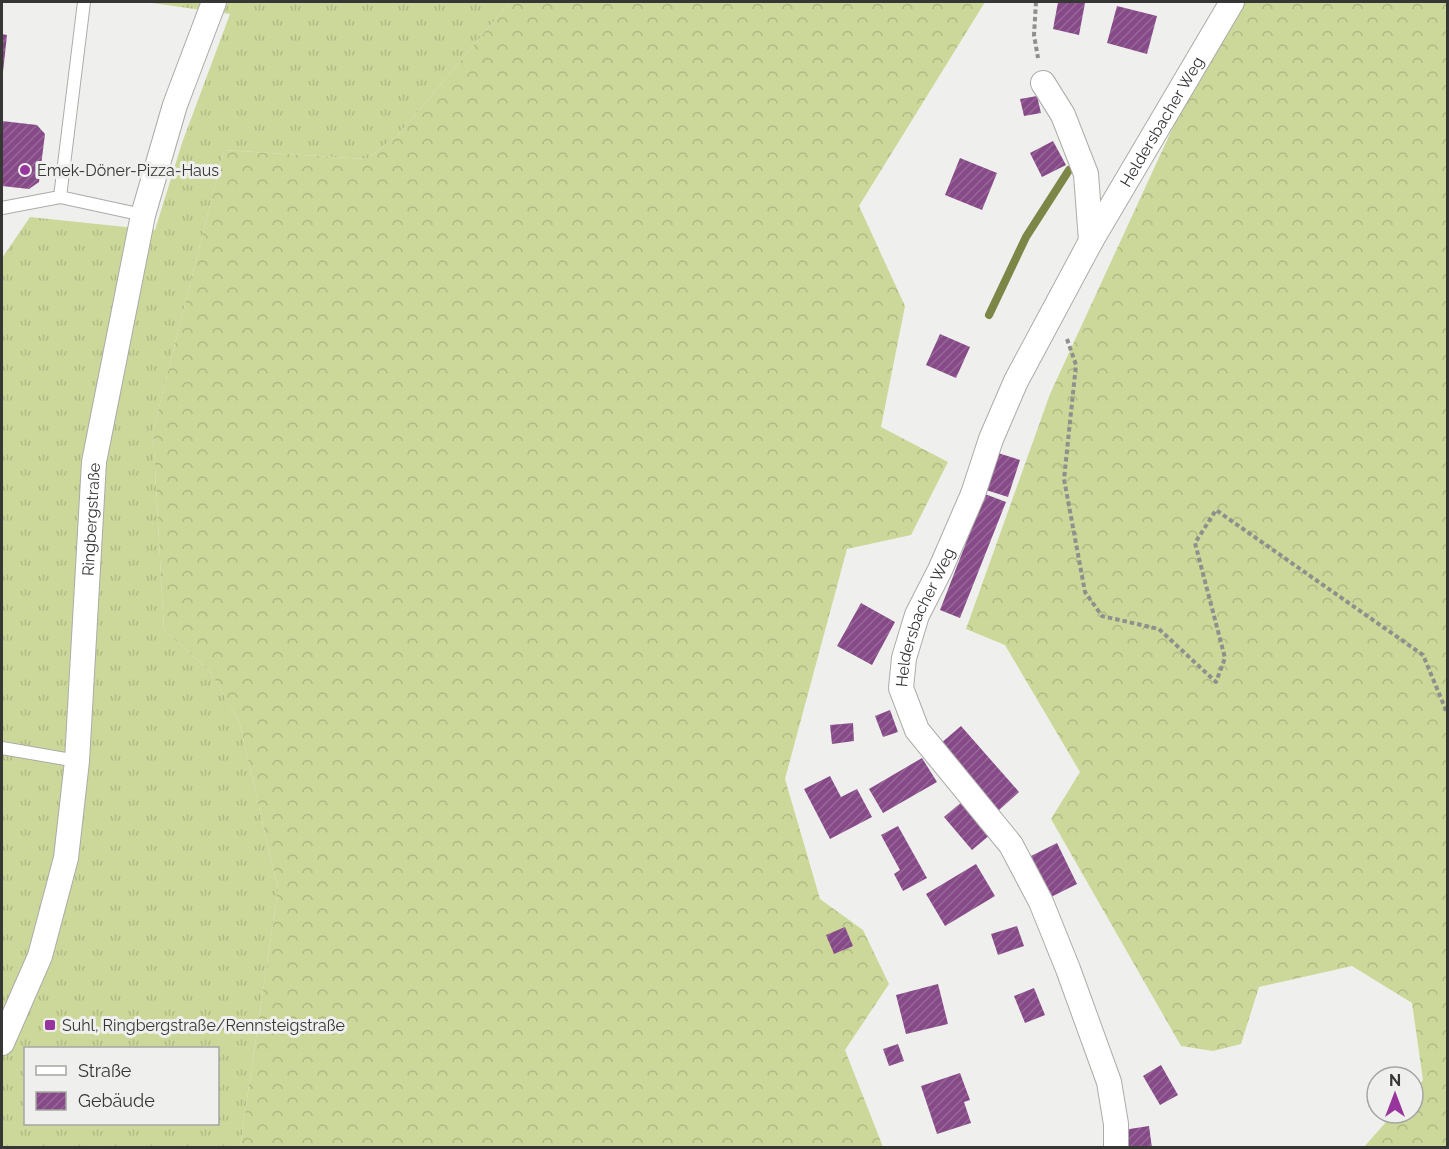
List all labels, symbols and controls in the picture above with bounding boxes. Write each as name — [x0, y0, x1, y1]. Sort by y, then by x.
street label: Heldersbacher Weg — [1116, 53, 1208, 190]
place label: Emek-Döner-Pizza-Haus — [37, 161, 219, 180]
marker: Emek-Döner-Pizza-Haus — [18, 163, 32, 177]
street label: Ringbergstraße — [79, 462, 104, 576]
street label: Heldersbacher Weg — [892, 545, 959, 688]
place label: Suhl, Ringbergstraße/Rennsteigstraße — [62, 1016, 345, 1035]
marker: Suhl, Ringbergstraße/Rennsteigstraße — [43, 1018, 57, 1032]
legend — [24, 1047, 219, 1125]
text: Straße — [78, 1060, 132, 1081]
north arrow — [1365, 1065, 1425, 1125]
text: N — [1389, 1071, 1401, 1090]
text: Gebäude — [78, 1090, 155, 1111]

